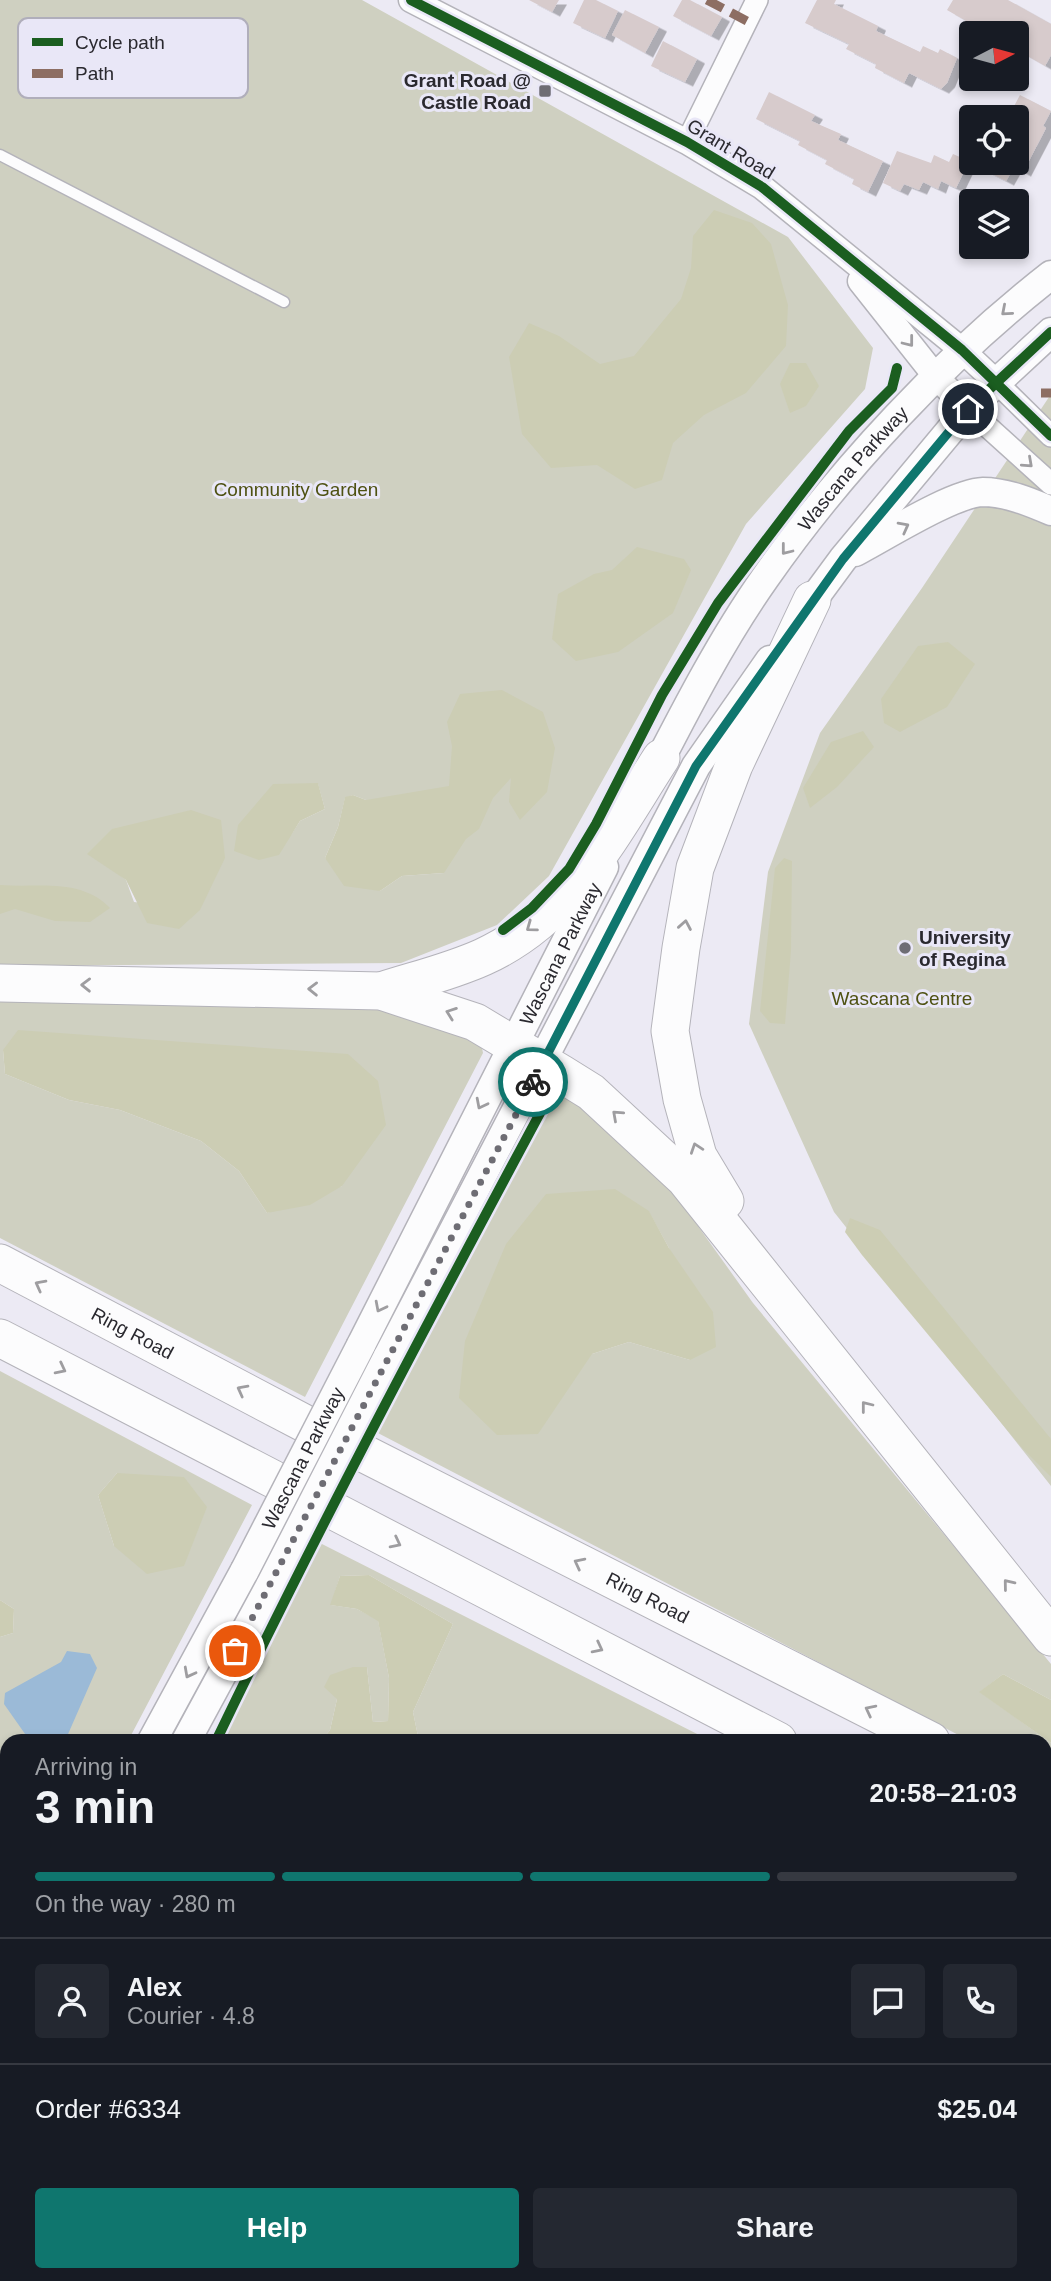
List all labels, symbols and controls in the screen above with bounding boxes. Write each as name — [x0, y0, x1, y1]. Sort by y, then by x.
legend — [18, 18, 248, 98]
north arrow — [959, 21, 1029, 91]
map controls — [959, 21, 1029, 259]
text: Cycle path — [75, 32, 165, 53]
text: Path — [75, 63, 114, 84]
place label: Grant Road @ Castle Road — [404, 70, 531, 113]
marker: Grant Road @ Castle Road — [537, 83, 553, 99]
button: locate — [959, 105, 1029, 175]
street label: Grant Road — [683, 115, 779, 183]
button: layers — [959, 189, 1029, 259]
one-way arrow — [1001, 303, 1014, 316]
one-way arrow — [900, 334, 913, 346]
pin — [938, 379, 998, 439]
icon: home — [949, 390, 987, 428]
street label: Wascana Parkway — [794, 401, 912, 534]
one-way arrow — [1020, 455, 1033, 467]
park label: Community Garden — [214, 479, 378, 500]
one-way arrow — [896, 522, 909, 535]
one-way arrow — [782, 542, 795, 555]
street label: Wascana Parkway — [515, 879, 605, 1028]
one-way arrow — [526, 919, 539, 931]
one-way arrow — [677, 919, 692, 931]
place label: University of Regina — [919, 927, 1011, 970]
marker: University of Regina — [897, 940, 913, 956]
one-way arrow — [80, 977, 91, 992]
one-way arrow — [307, 982, 318, 997]
park label: Wascana Centre — [832, 988, 972, 1009]
one-way arrow — [445, 1007, 457, 1021]
courier — [498, 1047, 568, 1117]
icon: bike — [514, 1063, 552, 1101]
one-way arrow — [476, 1097, 490, 1109]
one-way arrow — [612, 1111, 625, 1123]
one-way arrow — [690, 1142, 705, 1154]
one-way arrow — [35, 1279, 47, 1293]
one-way arrow — [374, 1300, 388, 1312]
street label: Ring Road — [88, 1303, 177, 1363]
one-way arrow — [54, 1361, 66, 1375]
street label: Wascana Parkway — [257, 1383, 348, 1532]
one-way arrow — [237, 1385, 249, 1399]
one-way arrow — [861, 1402, 874, 1414]
one-way arrow — [389, 1535, 401, 1549]
one-way arrow — [574, 1558, 586, 1572]
street label: Ring Road — [603, 1568, 693, 1627]
one-way arrow — [1004, 1579, 1016, 1592]
pin — [205, 1621, 265, 1681]
icon: bag — [216, 1632, 254, 1670]
one-way arrow — [591, 1640, 603, 1653]
one-way arrow — [184, 1666, 197, 1679]
one-way arrow — [865, 1705, 877, 1719]
text: Arriving in — [35, 1754, 137, 1780]
text: 20:58–21:03 — [870, 1778, 1017, 1808]
text: 3 min — [35, 1781, 155, 1833]
text: On the way · 280 m — [35, 1891, 236, 1917]
button: person — [35, 1964, 109, 2038]
button: chat — [851, 1964, 925, 2038]
button: phone — [943, 1964, 1017, 2038]
text: Alex — [127, 1972, 182, 2002]
text: Courier · 4.8 — [127, 2003, 255, 2029]
text: Order #6334 — [35, 2094, 181, 2124]
text: $25.04 — [937, 2094, 1017, 2124]
button: Help — [35, 2188, 519, 2268]
button: Share — [533, 2188, 1017, 2268]

